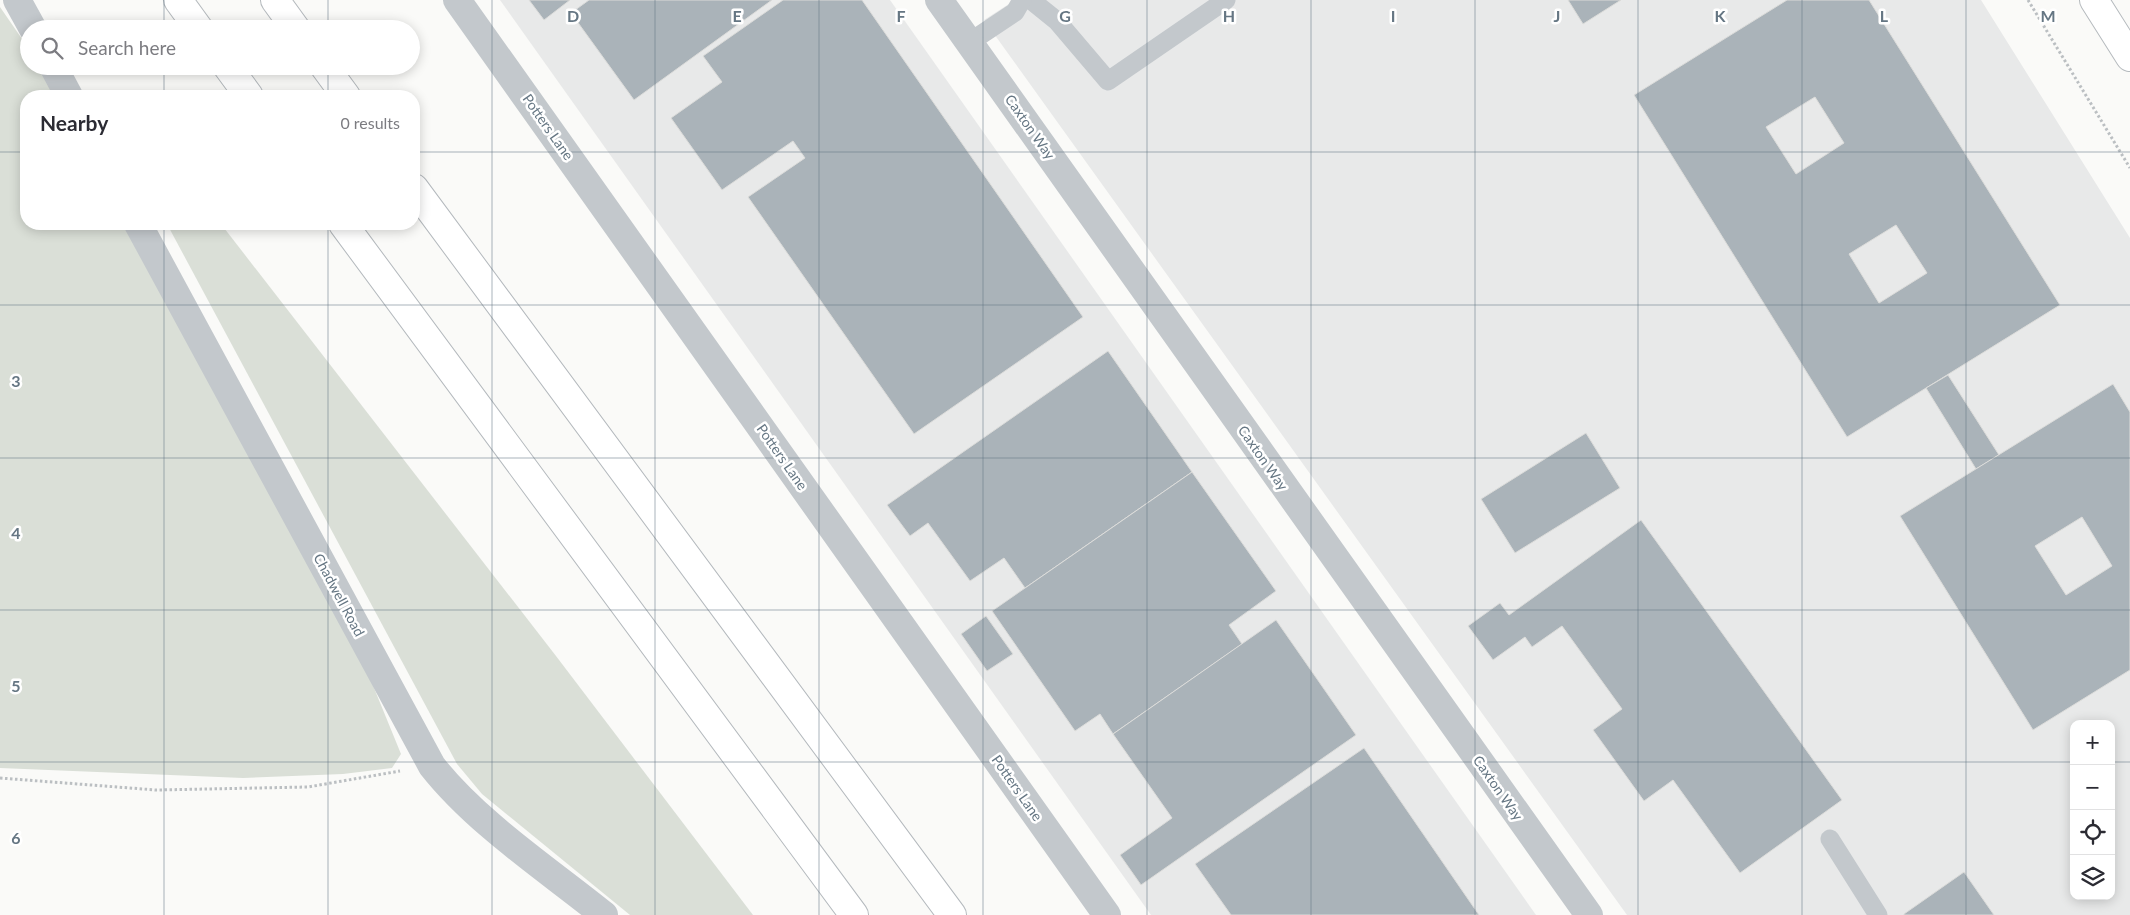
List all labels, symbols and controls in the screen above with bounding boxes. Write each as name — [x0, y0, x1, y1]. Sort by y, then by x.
text: D — [567, 6, 579, 25]
text: E — [732, 6, 742, 25]
text: F — [896, 6, 906, 25]
text: G — [1059, 6, 1071, 25]
text: H — [1223, 6, 1235, 25]
text: I — [1391, 6, 1395, 25]
text: J — [1554, 6, 1560, 25]
text: K — [1715, 6, 1727, 25]
text: L — [1880, 6, 1889, 25]
text: M — [2040, 6, 2056, 25]
search box — [20, 20, 420, 75]
icon: search — [38, 34, 66, 62]
text: Search here — [78, 36, 176, 59]
street label: Potters Lane — [519, 90, 577, 163]
street label: Caxton Way — [1002, 91, 1059, 163]
text: Nearby — [40, 110, 108, 135]
text: 0 results — [340, 113, 400, 132]
text: 3 — [11, 371, 21, 390]
street label: Potters Lane — [753, 420, 811, 493]
street label: Caxton Way — [1235, 422, 1292, 494]
text: 4 — [11, 523, 21, 542]
street label: Chadwell Road — [310, 550, 368, 639]
text: 5 — [11, 676, 21, 695]
map controls — [2070, 720, 2115, 900]
button: + — [2070, 720, 2115, 765]
street label: Potters Lane — [988, 751, 1046, 824]
street label: Caxton Way — [1470, 752, 1527, 824]
button: − — [2070, 765, 2115, 810]
button: locate — [2070, 810, 2115, 855]
text: 6 — [11, 828, 21, 847]
button: layers — [2070, 855, 2115, 900]

